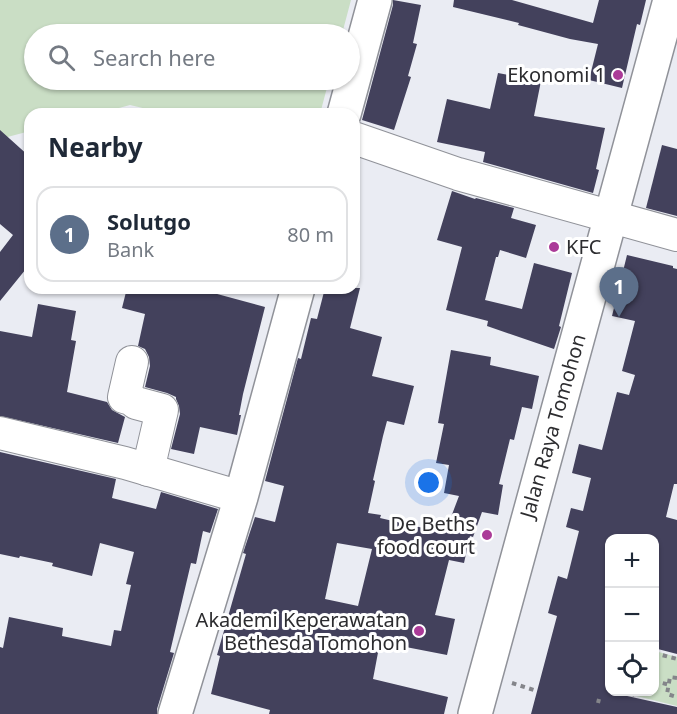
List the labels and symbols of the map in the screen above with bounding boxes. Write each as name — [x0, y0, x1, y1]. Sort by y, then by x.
place label: Ekonomi 1 — [507, 61, 606, 88]
marker: Ekonomi 1 — [611, 68, 625, 82]
place label: KFC — [566, 233, 602, 260]
marker: KFC — [547, 240, 561, 254]
pin: 1 — [600, 268, 638, 317]
street label: Jalan Raya Tomohon — [513, 331, 592, 523]
your location — [414, 468, 443, 497]
place label: De Beths food court — [377, 510, 475, 560]
marker: De Beths food court — [480, 528, 494, 542]
place label: Akademi Keperawatan Bethesda Tomohon — [196, 606, 407, 656]
marker: Akademi Keperawatan Bethesda Tomohon — [412, 624, 426, 638]

